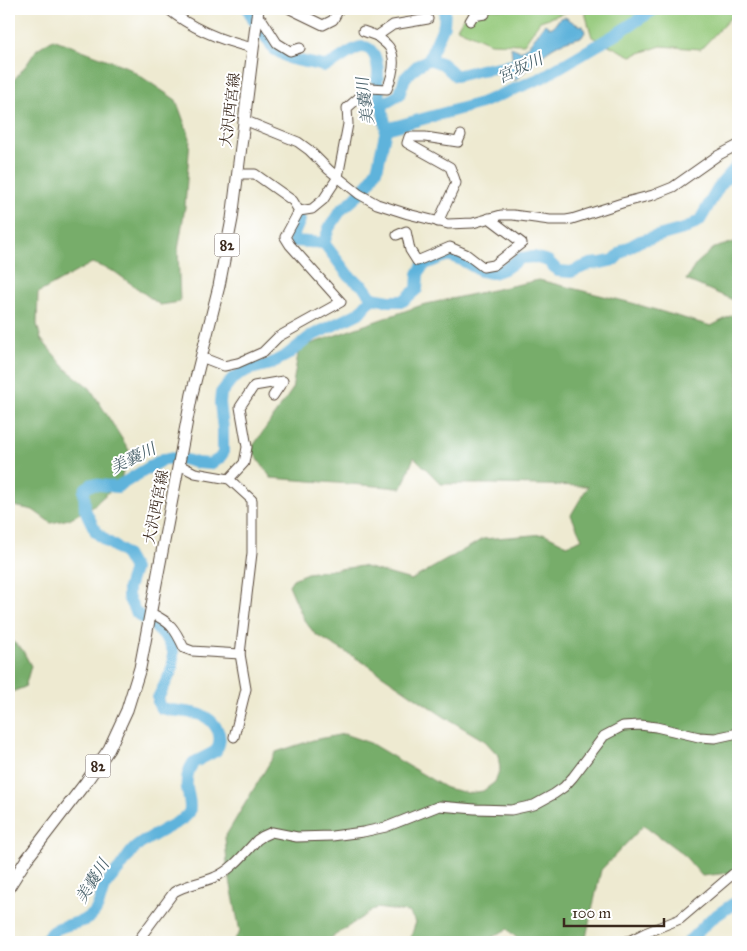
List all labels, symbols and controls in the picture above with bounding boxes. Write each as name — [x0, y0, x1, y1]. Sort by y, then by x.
water label: 宮坂川 — [494, 48, 548, 87]
street label: 大沢西宮線 — [216, 72, 244, 148]
water label: 美嚢川 — [352, 74, 377, 126]
road number: 82 — [214, 234, 240, 256]
water label: 美嚢川 — [107, 438, 161, 477]
street label: 大沢西宮線 — [140, 468, 172, 546]
road number: 82 — [86, 754, 110, 778]
water label: 美嚢川 — [71, 854, 114, 906]
scale bar — [564, 896, 664, 928]
text: 100 m — [572, 904, 612, 922]

